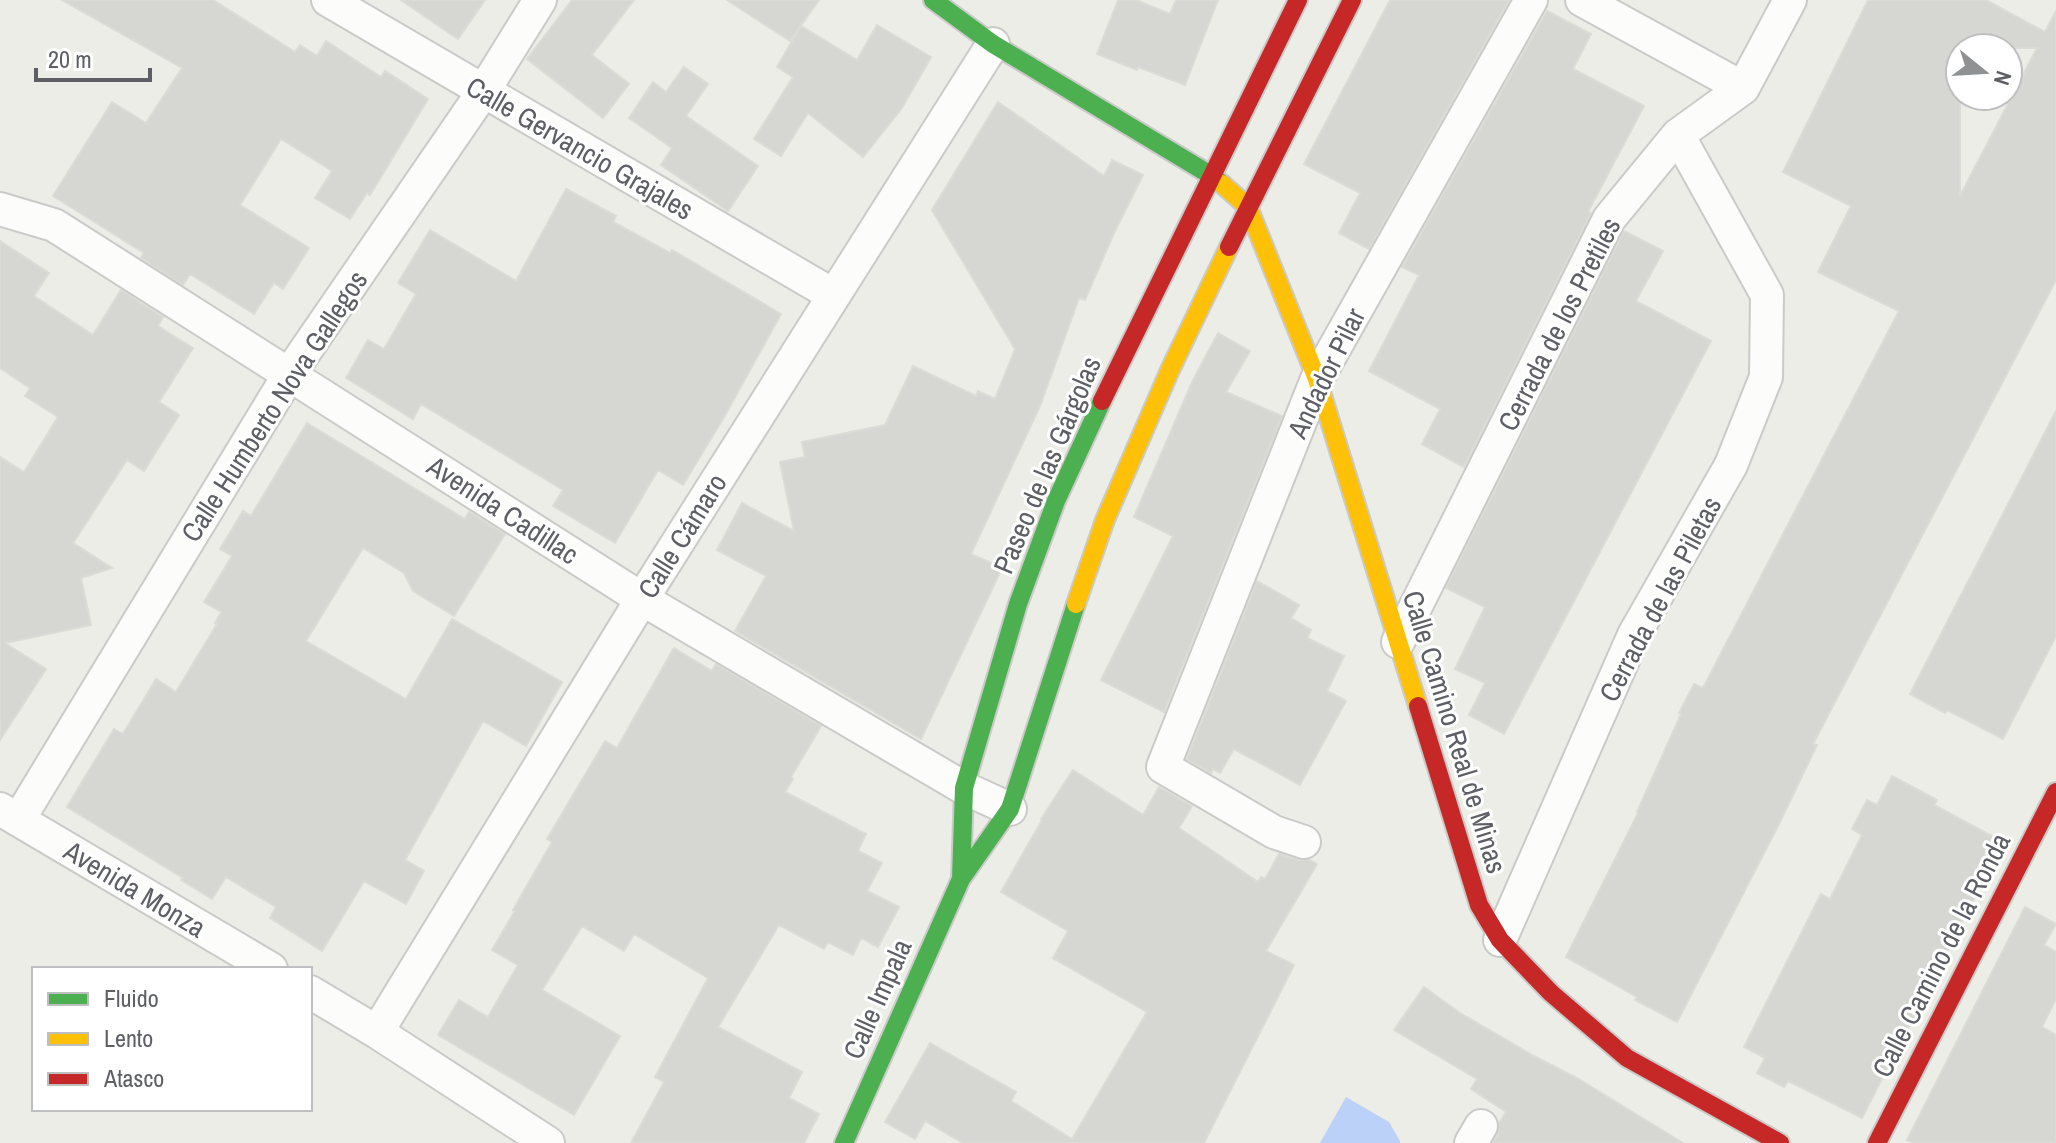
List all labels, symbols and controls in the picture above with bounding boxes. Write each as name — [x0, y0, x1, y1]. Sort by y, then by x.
scale bar — [36, 32, 150, 82]
north arrow — [1944, 32, 2024, 112]
text: 20 m — [48, 43, 92, 75]
street label: Calle Gervancio Grajales — [459, 67, 701, 229]
text: N — [1987, 67, 2019, 89]
street label: Cerrada de los Pretiles — [1489, 211, 1629, 437]
street label: Calle Humberto Nova Gallegos — [172, 263, 376, 549]
street label: Andador Pilar — [1278, 301, 1374, 445]
street label: Paseo de las Gárgolas — [984, 351, 1110, 579]
street label: Avenida Cadillac — [419, 446, 586, 573]
street label: Calle Cámaro — [629, 466, 735, 606]
street label: Cerrada de las Piletas — [1590, 490, 1730, 708]
street label: Calle Camino Real de Minas — [1394, 586, 1516, 878]
street label: Calle Camino de la Ronda — [1863, 826, 2019, 1084]
street label: Avenida Monza — [56, 831, 213, 946]
street label: Calle Impala — [834, 933, 920, 1065]
legend — [32, 967, 312, 1111]
text: Fluido — [104, 982, 159, 1014]
text: Lento — [104, 1022, 153, 1054]
text: Atasco — [103, 1062, 164, 1094]

